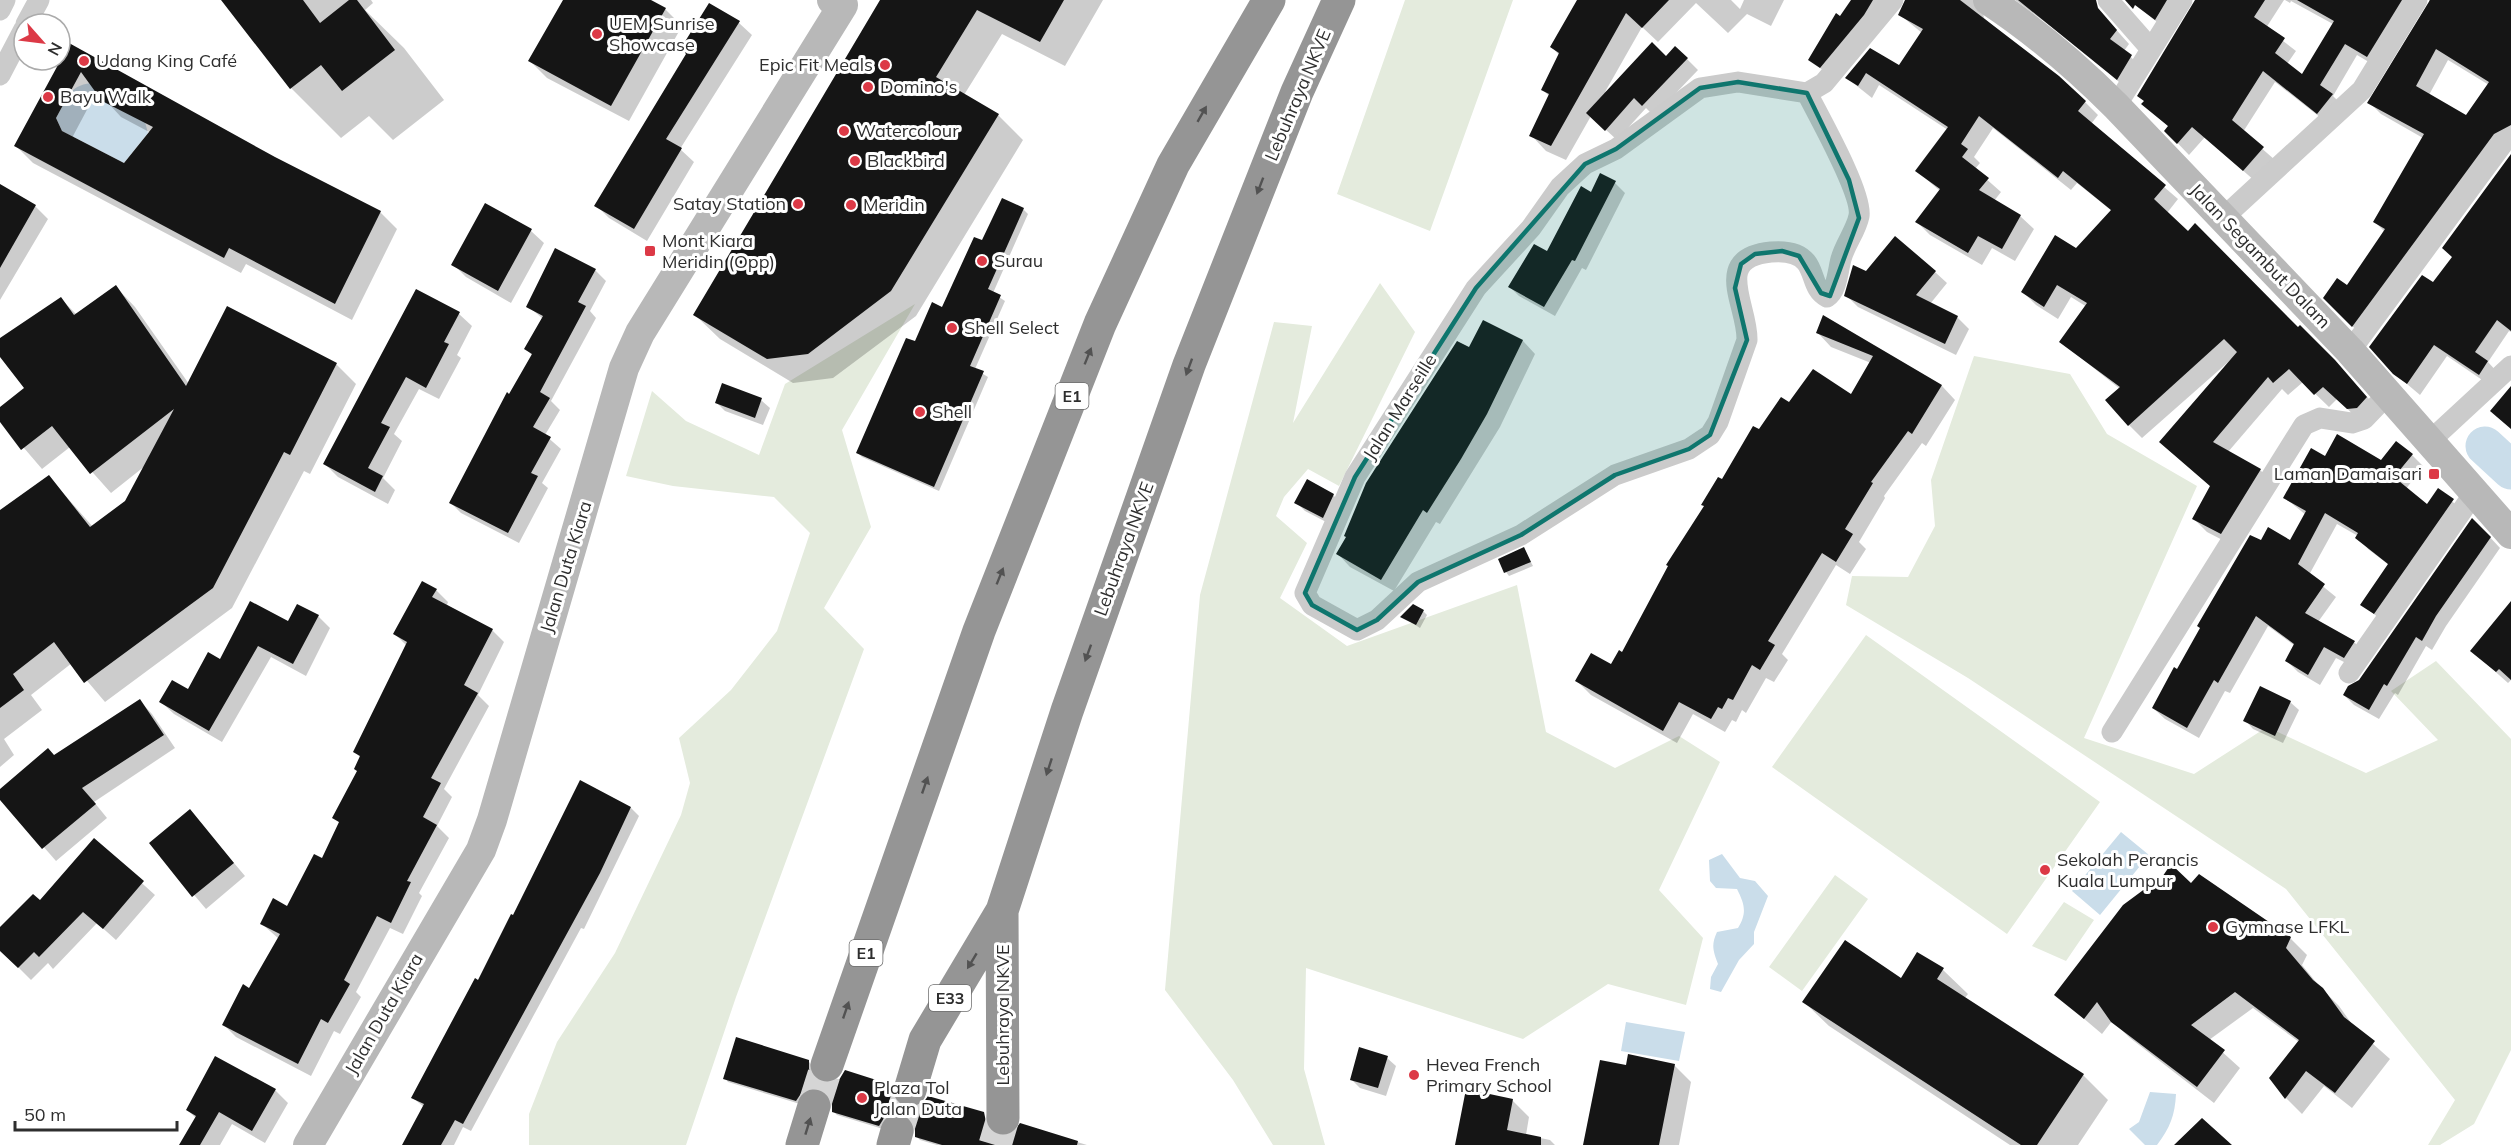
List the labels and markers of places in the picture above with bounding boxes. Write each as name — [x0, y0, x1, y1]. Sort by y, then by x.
place label: UEM Sunrise Showcase — [609, 12, 715, 56]
marker: UEM Sunrise Showcase — [590, 27, 604, 41]
place label: Udang King Café — [96, 49, 237, 72]
place label: Epic Fit Meals — [759, 53, 873, 76]
marker: Udang King Café — [77, 54, 91, 68]
marker: Epic Fit Meals — [878, 58, 892, 72]
place label: Domino's — [880, 75, 958, 98]
marker: Domino's — [861, 80, 875, 94]
place label: Bayu Walk — [60, 85, 152, 108]
marker: Bayu Walk — [41, 90, 55, 104]
place label: Watercolour — [856, 119, 959, 142]
marker: Watercolour — [837, 124, 851, 138]
place label: Blackbird — [867, 149, 945, 172]
marker: Blackbird — [848, 154, 862, 168]
place label: Satay Station — [673, 192, 786, 215]
place label: Meridin — [863, 193, 925, 216]
marker: Satay Station — [791, 197, 805, 211]
marker: Meridin — [844, 198, 858, 212]
place label: Mont Kiara Meridin (Opp) — [662, 229, 775, 273]
marker: Mont Kiara Meridin (Opp) — [643, 244, 657, 258]
place label: Surau — [994, 249, 1043, 272]
marker: Surau — [975, 254, 989, 268]
place label: Shell Select — [964, 316, 1059, 339]
marker: Shell Select — [945, 321, 959, 335]
place label: Shell — [932, 400, 972, 423]
marker: Shell — [913, 405, 927, 419]
place label: Laman Damaisari — [2274, 462, 2422, 485]
marker: Laman Damaisari — [2427, 467, 2441, 481]
place label: Sekolah Perancis Kuala Lumpur — [2057, 848, 2199, 892]
marker: Sekolah Perancis Kuala Lumpur — [2038, 863, 2052, 877]
place label: Gymnase LFKL — [2225, 915, 2350, 938]
marker: Gymnase LFKL — [2206, 920, 2220, 934]
place label: Hevea French Primary School — [1426, 1053, 1552, 1097]
marker: Hevea French Primary School — [1407, 1068, 1421, 1082]
place label: Plaza Tol Jalan Duta — [874, 1076, 962, 1120]
marker: Plaza Tol Jalan Duta — [855, 1091, 869, 1105]

